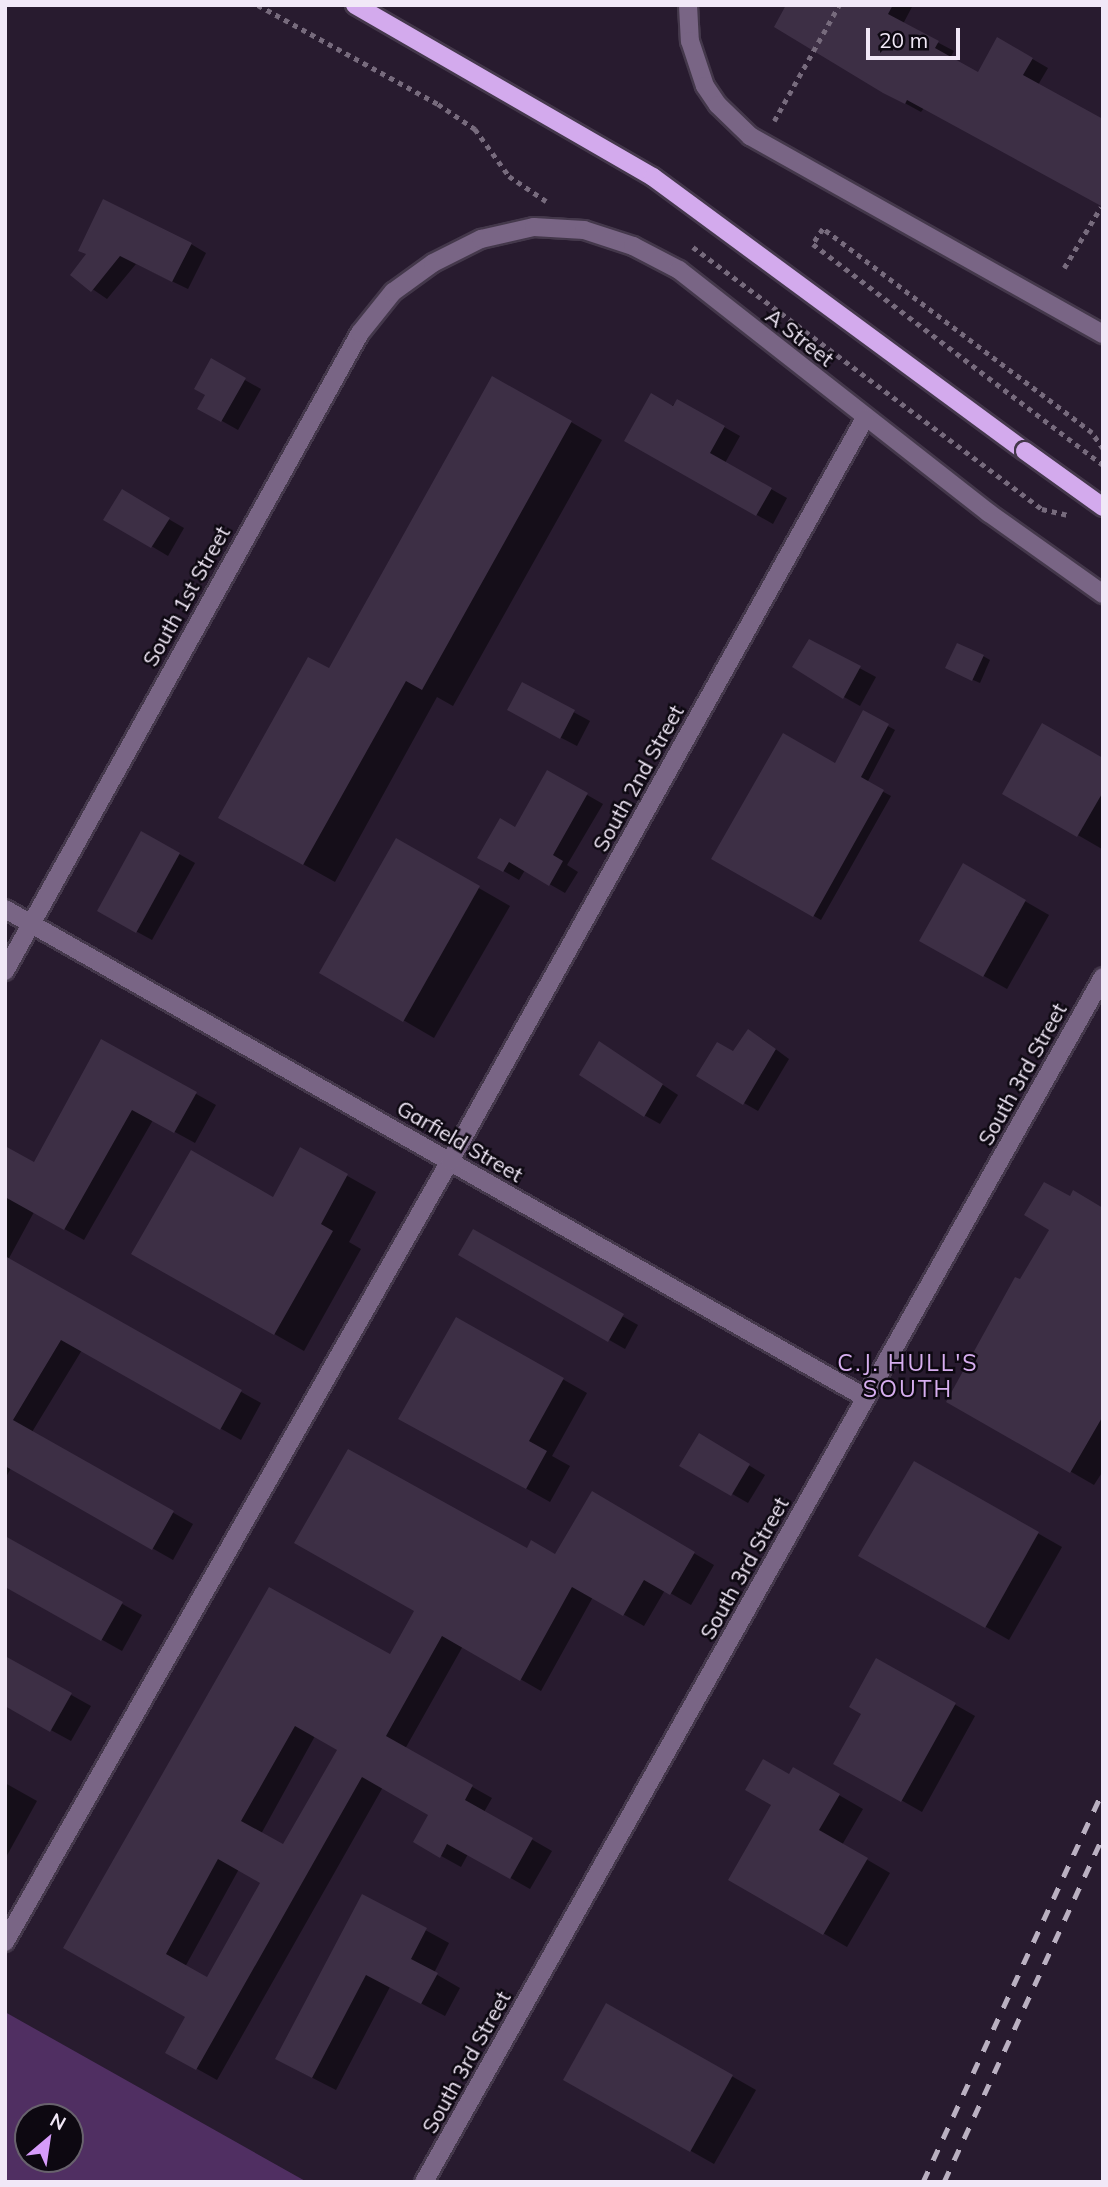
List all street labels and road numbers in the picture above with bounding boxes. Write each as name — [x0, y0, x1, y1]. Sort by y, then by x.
street label: A Street — [761, 303, 839, 371]
street label: South 1st Street — [137, 522, 235, 670]
street label: South 2nd Street — [587, 700, 689, 856]
street label: South 3rd Street — [973, 999, 1071, 1149]
street label: Garfield Street — [393, 1095, 527, 1187]
street label: South 3rd Street — [695, 1493, 793, 1643]
street label: South 3rd Street — [417, 1987, 515, 2137]

